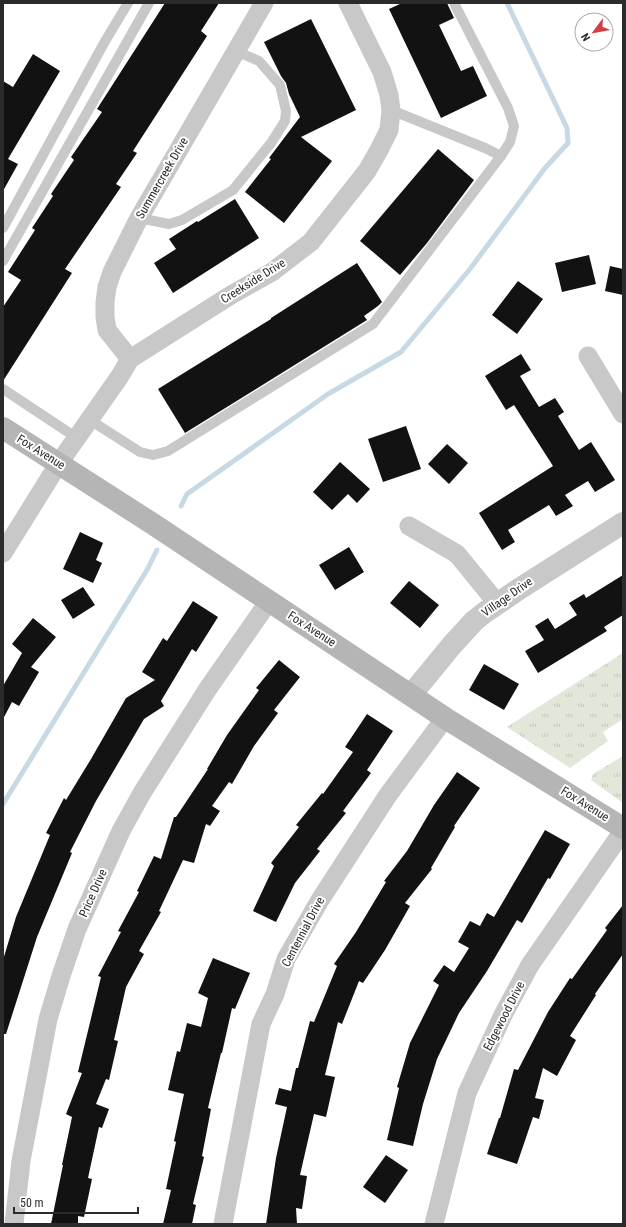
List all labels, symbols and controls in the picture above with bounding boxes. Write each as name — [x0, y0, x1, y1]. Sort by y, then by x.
north arrow — [574, 12, 614, 52]
text: N — [579, 31, 593, 43]
street label: Summercreek Drive — [133, 134, 191, 221]
street label: Creekside Drive — [218, 255, 288, 306]
street label: Fox Avenue — [14, 432, 68, 472]
street label: Village Drive — [479, 574, 535, 620]
street label: Fox Avenue — [285, 608, 339, 650]
street label: Fox Avenue — [558, 784, 612, 824]
street label: Price Drive — [76, 867, 110, 919]
street label: Centennial Drive — [279, 894, 327, 969]
street label: Edgewood Drive — [481, 979, 528, 1053]
scale bar — [14, 1189, 138, 1215]
text: 50 m — [20, 1196, 44, 1210]

